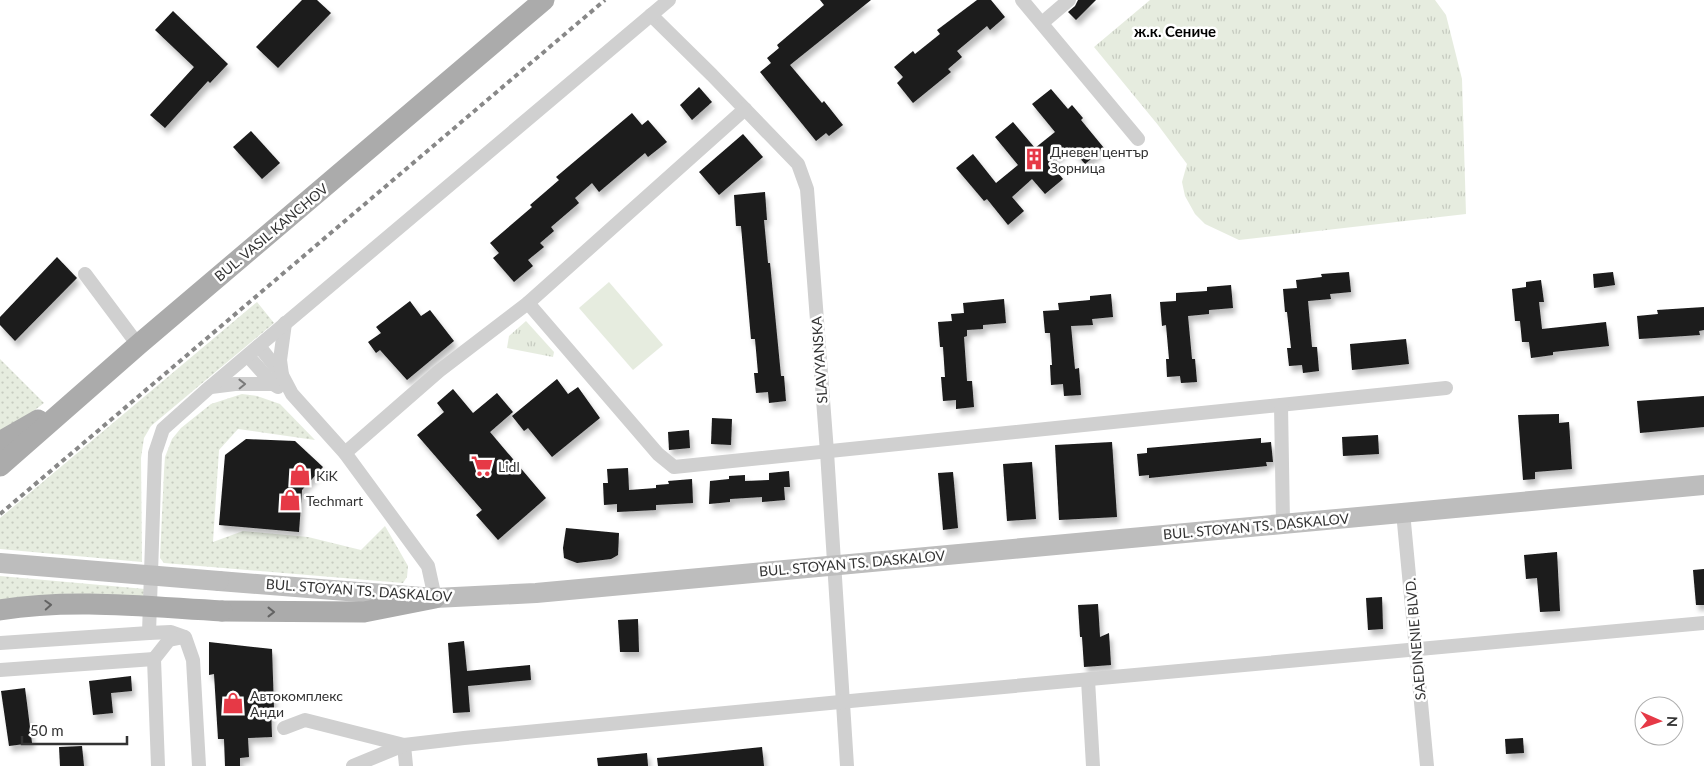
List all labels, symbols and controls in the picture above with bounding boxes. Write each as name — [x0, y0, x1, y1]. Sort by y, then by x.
district label: ж.к. Сениче — [1134, 22, 1216, 40]
place label: Дневен център Зорница — [1050, 143, 1149, 176]
building icon: Дневен център Зорница — [1021, 146, 1047, 172]
street label: BUL. VASIL KANCHOV — [211, 179, 332, 284]
street label: SLAVYANSKA — [807, 315, 831, 404]
one-way arrow — [238, 379, 246, 389]
supermarket icon: Lidl — [469, 453, 495, 479]
place label: Lidl — [498, 458, 520, 475]
shop icon: KiK — [287, 462, 313, 488]
place label: KiK — [316, 467, 339, 484]
shop icon: Techmart — [277, 487, 303, 513]
place label: Techmart — [306, 492, 363, 509]
street label: BUL. STOYAN TS. DASKALOV — [1162, 509, 1350, 543]
street label: BUL. STOYAN TS. DASKALOV — [758, 546, 946, 580]
street label: BUL. STOYAN TS. DASKALOV — [265, 575, 453, 605]
street label: SAEDINENIE BLVD. — [1401, 577, 1429, 701]
one-way arrow — [45, 599, 53, 610]
one-way arrow — [267, 606, 275, 617]
place label: Автокомплекс Анди — [250, 687, 343, 720]
shop icon: Автокомплекс Анди — [220, 690, 246, 716]
north arrow — [1634, 696, 1684, 746]
scale bar — [22, 714, 128, 746]
text: N — [1664, 716, 1681, 727]
text: 50 m — [30, 721, 64, 739]

